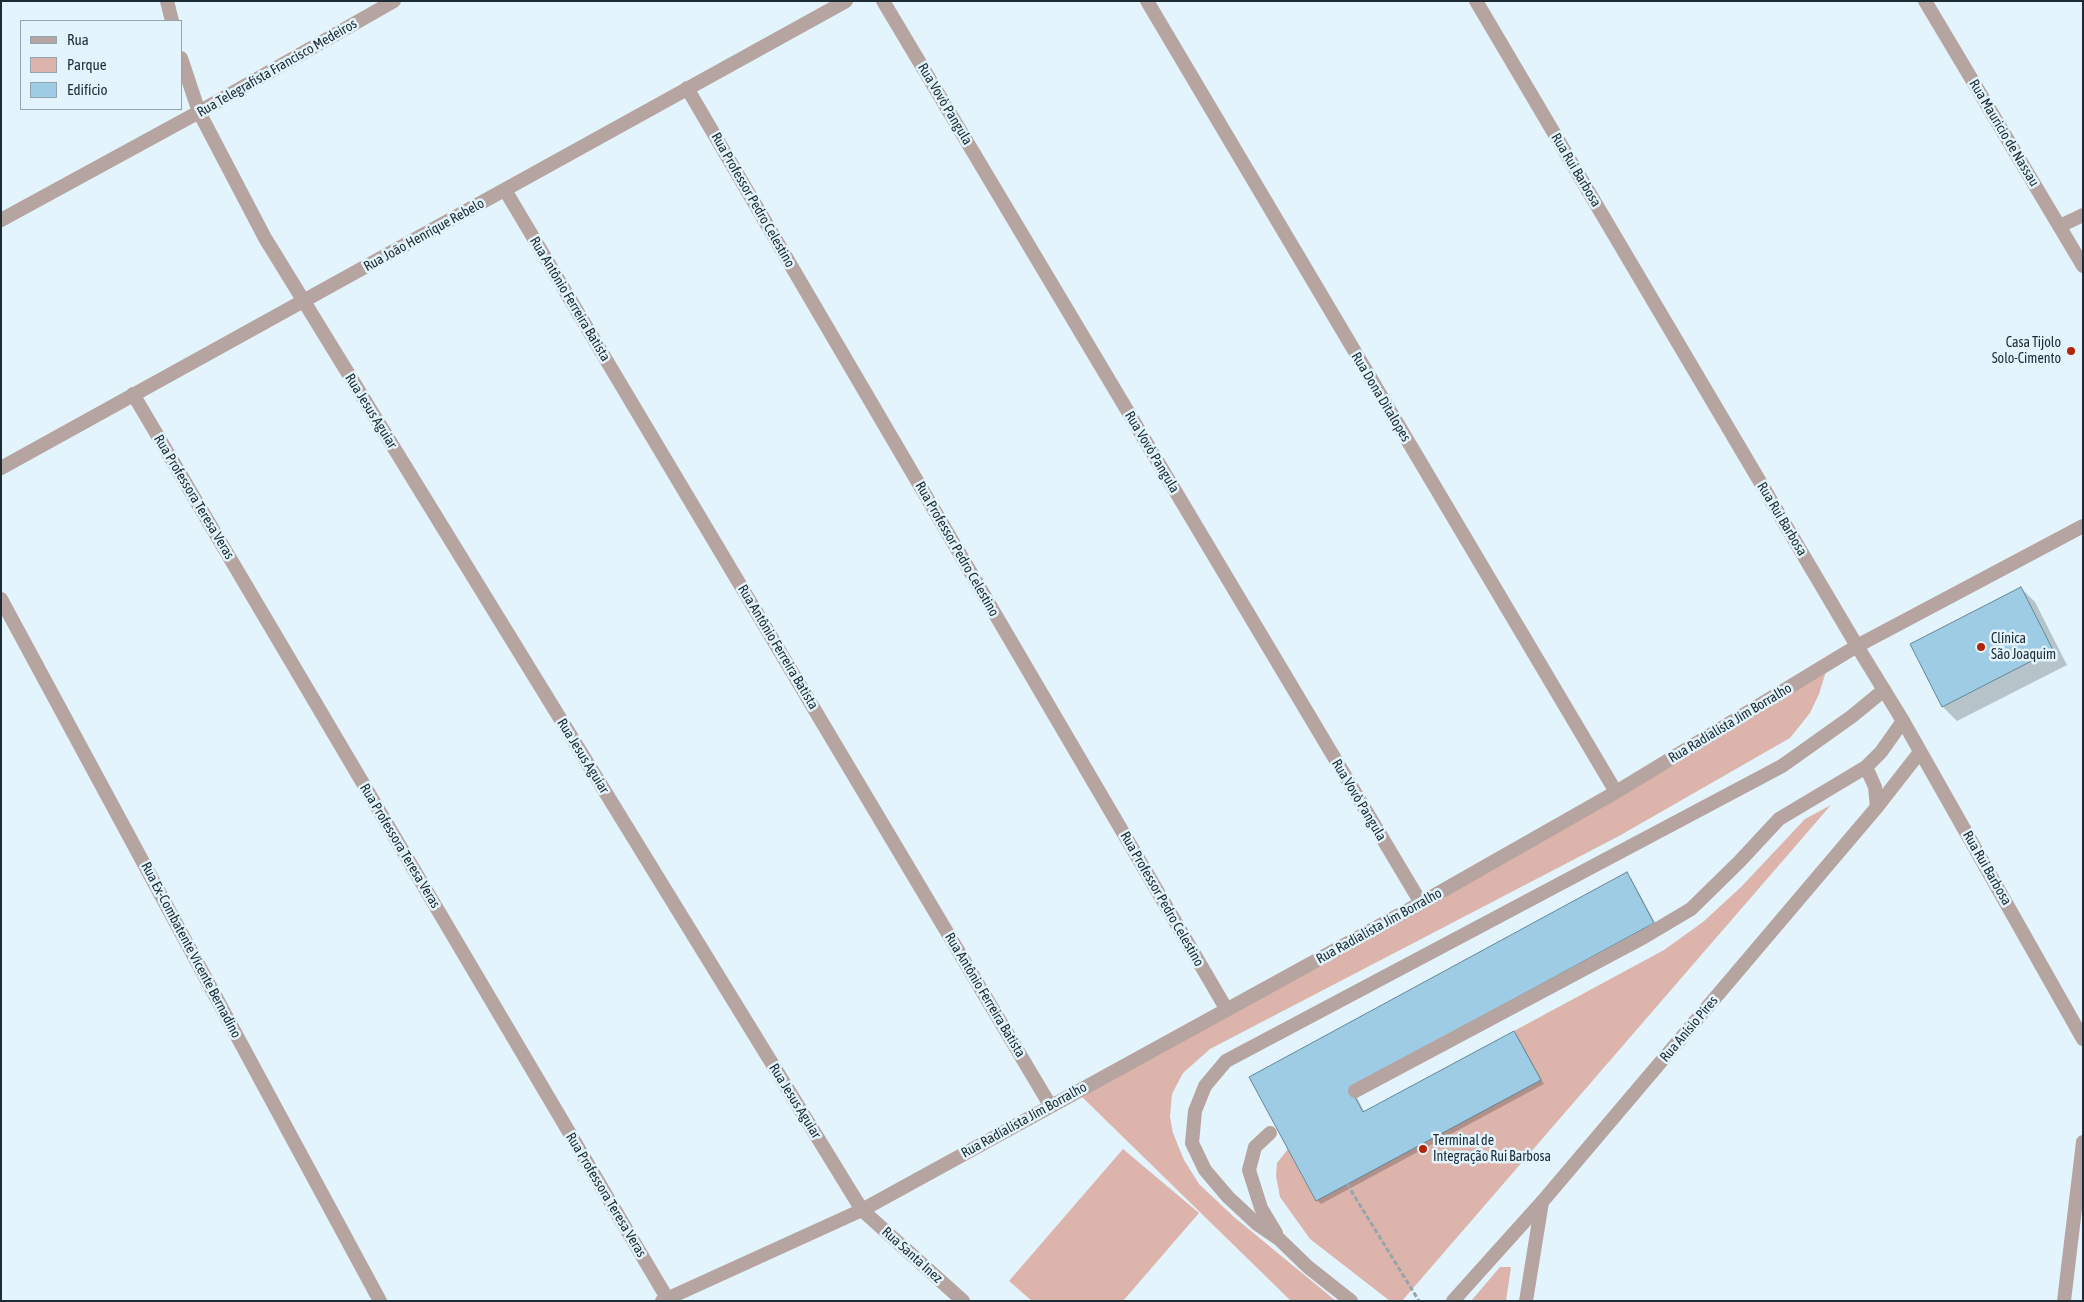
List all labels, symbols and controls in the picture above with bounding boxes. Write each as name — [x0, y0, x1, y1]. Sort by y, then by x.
street label: Rua Telegrafista Francisco Medeiros — [194, 15, 360, 121]
legend — [20, 20, 182, 110]
text: Rua — [67, 31, 89, 48]
text: Parque — [67, 56, 107, 73]
street label: Rua Vovò Pangula — [914, 60, 976, 148]
street label: Rua Mauricio de Nassau — [1965, 76, 2043, 190]
text: Edifício — [67, 81, 108, 98]
street label: Rua Professor Pedro Celestino — [707, 130, 799, 270]
street label: Rua Rui Barbosa — [1547, 130, 1605, 210]
street label: Rua João Henrique Rebelo — [361, 195, 487, 275]
street label: Rua Antônio Ferreira Batista — [526, 234, 614, 364]
place label: Casa Tijolo Solo-Cimento — [1992, 335, 2061, 368]
marker: Casa Tijolo Solo-Cimento — [2065, 345, 2077, 357]
street label: Rua Dona Ditalopes — [1348, 349, 1414, 445]
street label: Rua Jesus Aguiar — [341, 370, 401, 452]
street label: Rua Vovò Pangula — [1121, 408, 1183, 496]
street label: Rua Professora Teresa Veras — [150, 432, 238, 562]
street label: Rua Professor Pedro Celestino — [911, 479, 1003, 619]
street label: Rua Rui Barbosa — [1753, 479, 1811, 559]
street label: Rua Antônio Ferreira Batista — [734, 582, 822, 712]
place label: Clínica São Joaquim — [1991, 631, 2056, 664]
marker: Clínica São Joaquim — [1975, 641, 1987, 653]
street label: Rua Radialista Jim Borralho — [1665, 680, 1795, 766]
street label: Rua Jesus Aguiar — [553, 715, 613, 797]
street label: Rua Vovò Pangula — [1328, 756, 1390, 844]
street label: Rua Professora Teresa Veras — [356, 781, 444, 911]
street label: Rua Rui Barbosa — [1959, 828, 2015, 908]
street label: Rua Professor Pedro Celestino — [1116, 829, 1208, 969]
street label: Rua Ex-Combatente Vicente Bernadino — [137, 859, 245, 1041]
street label: Rua Radialista Jim Borralho — [1313, 885, 1445, 967]
street label: Rua Antônio Ferreira Batista — [941, 930, 1029, 1060]
street label: Rua Anísio Pires — [1657, 993, 1721, 1065]
street label: Rua Jesus Aguiar — [765, 1060, 825, 1142]
street label: Rua Radialista Jim Borralho — [958, 1079, 1090, 1161]
street label: Rua Professora Teresa Veras — [562, 1130, 650, 1260]
place label: Terminal de Integração Rui Barbosa — [1433, 1133, 1551, 1166]
marker: Terminal de Integração Rui Barbosa — [1417, 1143, 1429, 1155]
street label: Rua Santa Inez — [878, 1223, 946, 1287]

